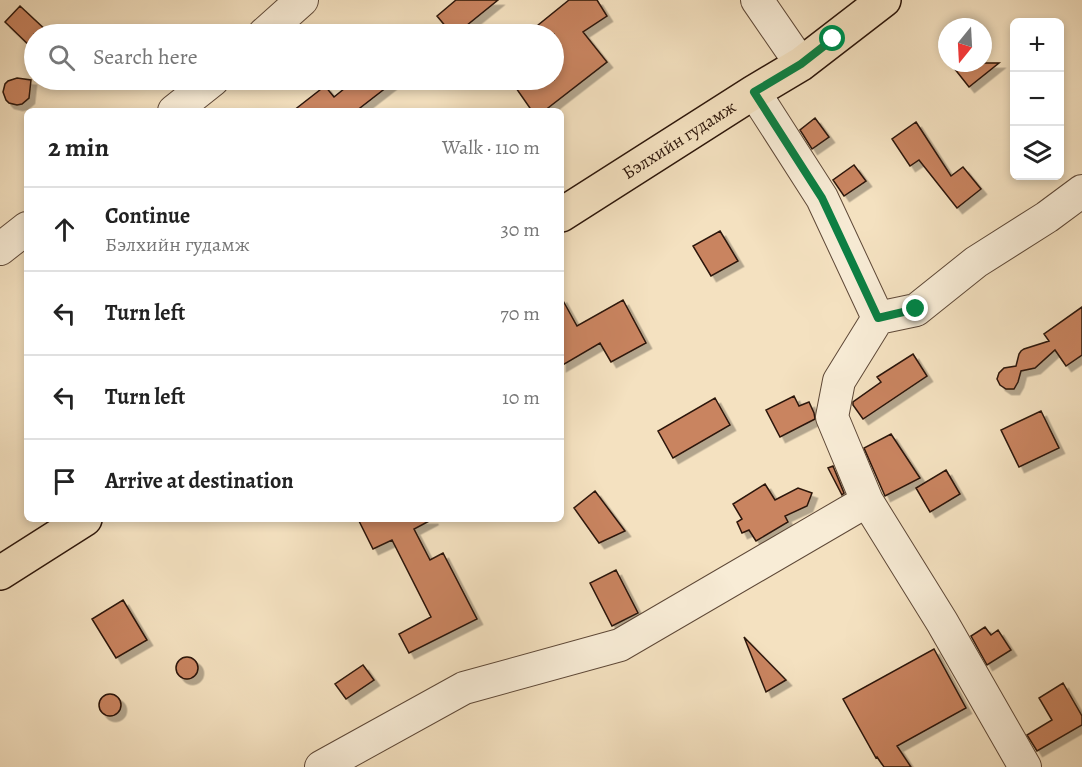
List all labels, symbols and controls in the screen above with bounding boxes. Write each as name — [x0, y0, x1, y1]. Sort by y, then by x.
north arrow — [938, 18, 992, 72]
map controls — [1010, 18, 1064, 180]
button: + — [1010, 18, 1064, 72]
search box — [24, 24, 564, 90]
route start — [819, 25, 845, 51]
icon: search — [45, 41, 78, 74]
text: Search here — [93, 42, 198, 72]
button: − — [1010, 72, 1064, 126]
street label: Бэлхийн гудамж — [618, 94, 741, 185]
button: layers — [1010, 126, 1064, 180]
text: 2 min — [48, 130, 109, 165]
text: Walk · 110 m — [442, 134, 540, 161]
text: Continue — [105, 201, 190, 231]
icon: ahead — [48, 213, 81, 246]
text: 30 m — [500, 216, 540, 243]
text: Бэлхийн гудамж — [105, 231, 250, 258]
route end — [902, 295, 928, 321]
icon: left — [48, 297, 81, 330]
text: Turn left — [105, 298, 185, 328]
text: 70 m — [500, 300, 540, 327]
icon: left — [48, 381, 81, 414]
text: Turn left — [105, 382, 185, 412]
text: 10 m — [502, 384, 540, 411]
icon: arrive — [48, 465, 81, 498]
text: Arrive at destination — [105, 466, 294, 496]

